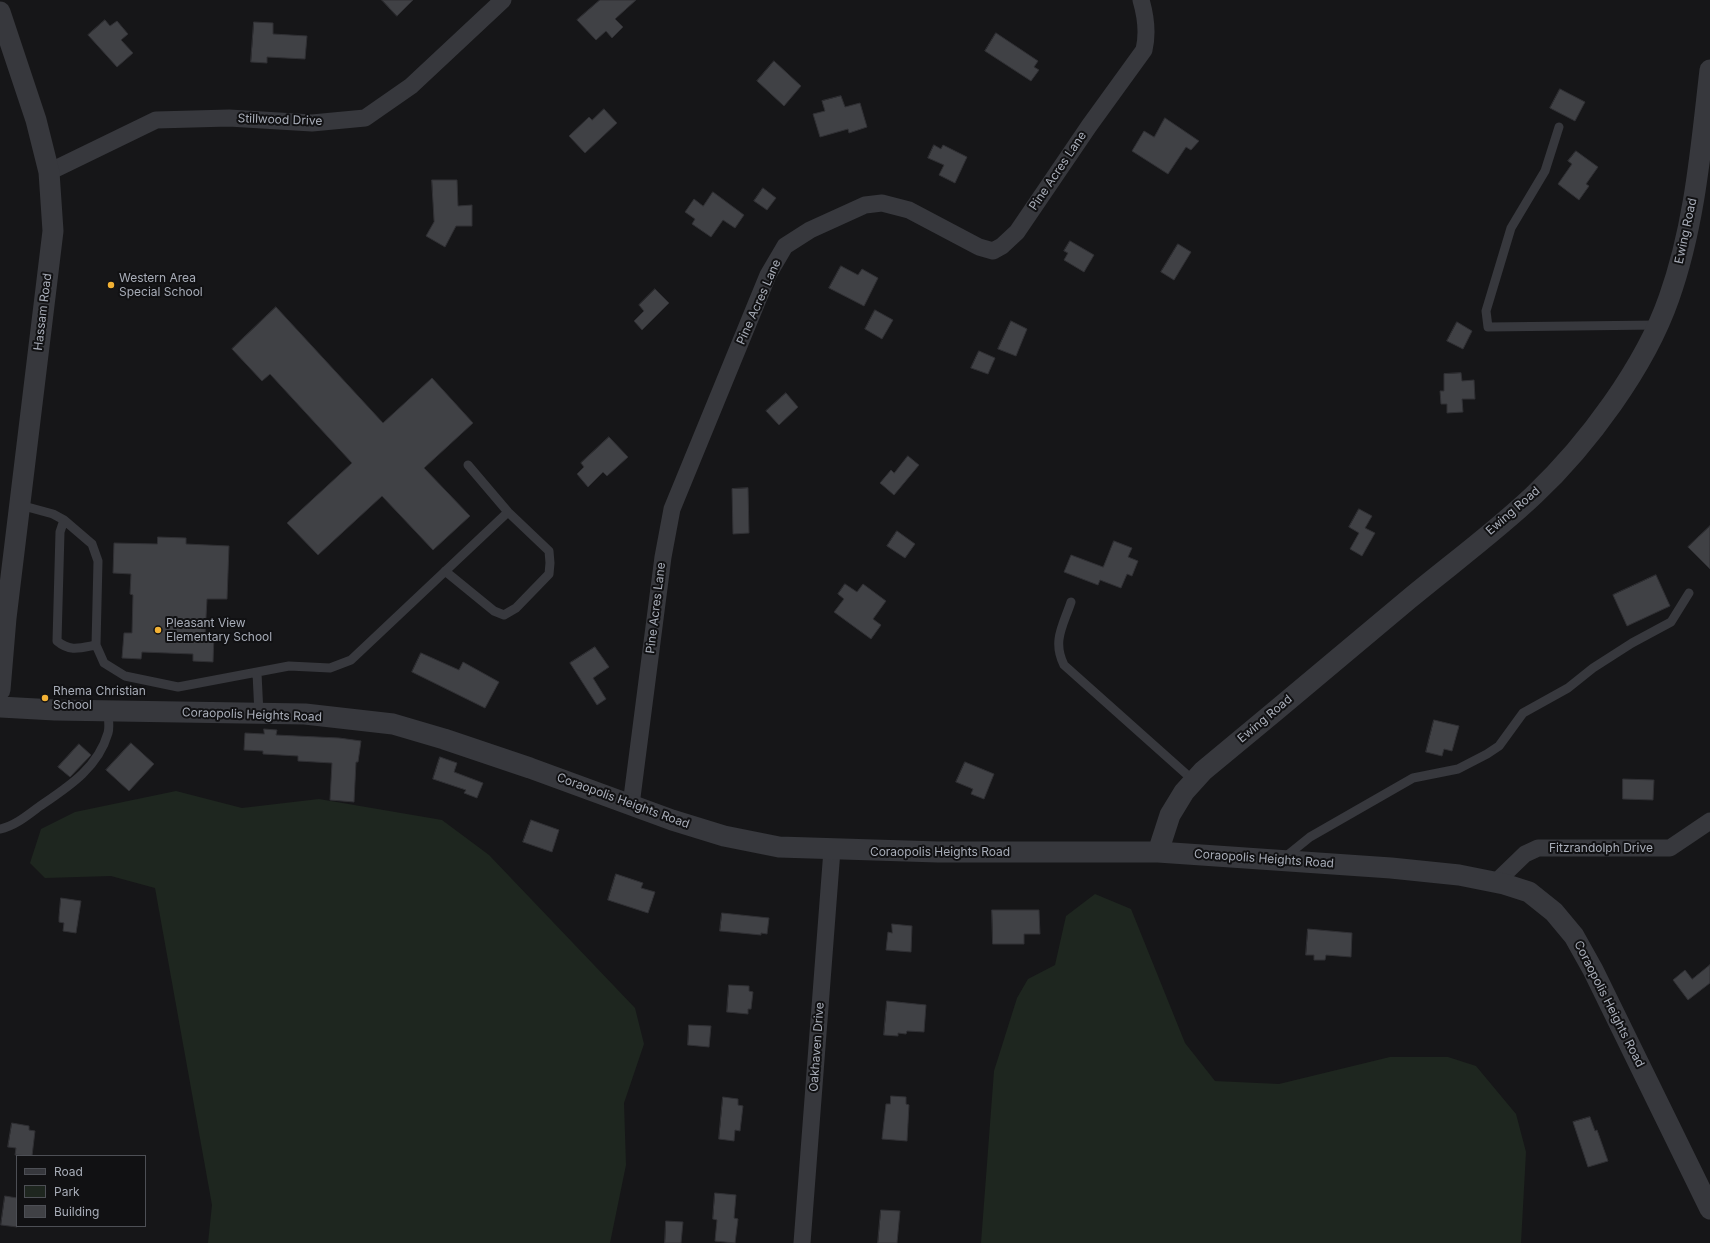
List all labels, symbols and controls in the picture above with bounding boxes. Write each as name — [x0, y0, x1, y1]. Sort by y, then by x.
street label: Stillwood Drive — [237, 111, 323, 129]
street label: Pine Acres Lane — [1026, 129, 1090, 213]
street label: Ewing Road — [1672, 197, 1700, 265]
street label: Pine Acres Lane — [734, 257, 784, 347]
place label: Western Area Special School — [119, 271, 203, 299]
street label: Hassam Road — [31, 272, 55, 352]
marker: Western Area Special School — [106, 280, 116, 290]
street label: Ewing Road — [1483, 484, 1543, 538]
street label: Pine Acres Lane — [643, 562, 669, 654]
place label: Pleasant View Elementary School — [166, 616, 272, 644]
marker: Pleasant View Elementary School — [153, 625, 163, 635]
place label: Rhema Christian School — [53, 684, 146, 712]
street label: Ewing Road — [1235, 692, 1295, 746]
marker: Rhema Christian School — [40, 693, 50, 703]
street label: Coraopolis Heights Road — [182, 705, 322, 725]
street label: Coraopolis Heights Road — [555, 770, 691, 832]
street label: Fitzrandolph Drive — [1549, 841, 1653, 855]
street label: Coraopolis Heights Road — [870, 845, 1010, 859]
street label: Coraopolis Heights Road — [1194, 847, 1334, 871]
street label: Coraopolis Heights Road — [1571, 938, 1647, 1070]
street label: Oakhaven Drive — [807, 1002, 827, 1092]
legend — [16, 1155, 146, 1227]
text: Road — [54, 1164, 83, 1179]
text: Park — [54, 1184, 80, 1199]
text: Building — [54, 1204, 99, 1219]

